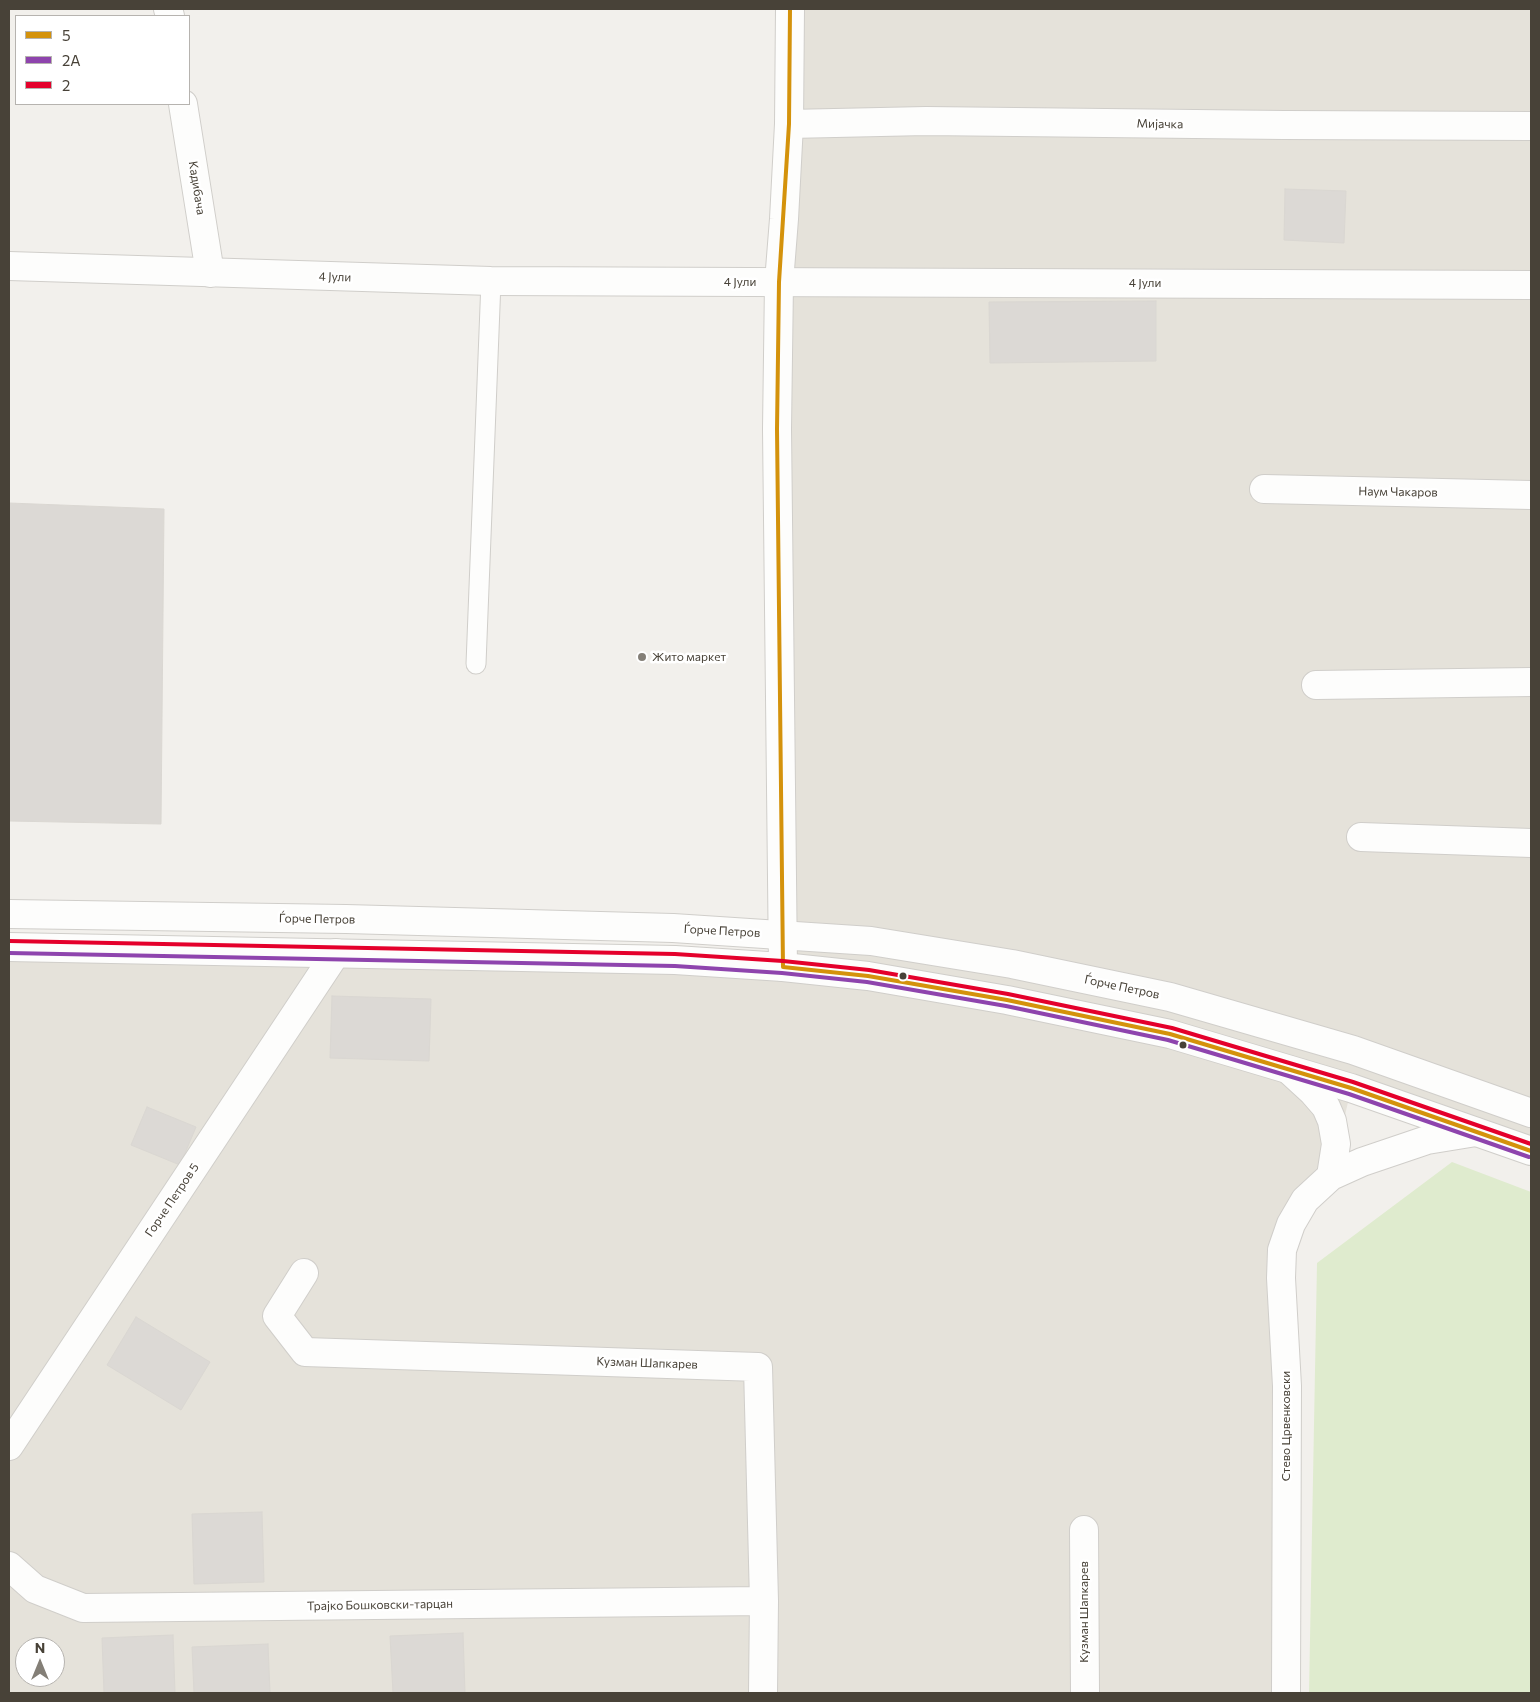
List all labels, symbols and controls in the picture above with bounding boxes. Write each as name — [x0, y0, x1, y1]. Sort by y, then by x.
legend — [15, 15, 190, 105]
text: 5 — [62, 26, 71, 44]
text: 2A — [62, 51, 81, 69]
text: 2 — [62, 76, 70, 94]
street label: Мијачка — [1137, 116, 1183, 132]
street label: Кадибача — [186, 160, 208, 216]
street label: 4 Јули — [318, 269, 352, 285]
street label: 4 Јули — [724, 275, 756, 289]
street label: 4 Јули — [1129, 276, 1161, 290]
street label: Наум Чакаров — [1358, 484, 1438, 500]
place label: Жито маркет — [652, 650, 726, 664]
marker: Жито маркет — [636, 651, 648, 663]
street label: Ѓорче Петров — [279, 911, 355, 927]
street label: Ѓорче Петров — [683, 922, 761, 940]
unlabelled marker — [898, 971, 908, 981]
street label: Ѓорче Петров — [1083, 972, 1161, 1002]
unlabelled marker — [1178, 1040, 1188, 1050]
street label: Горче Петров 5 — [142, 1160, 202, 1240]
street label: Кузман Шапкарев — [596, 1354, 698, 1372]
street label: Стево Црвенковски — [1279, 1371, 1293, 1481]
street label: Кузман Шапкарев — [1077, 1561, 1091, 1663]
street label: Трајко Бошковски-тарцан — [307, 1597, 453, 1613]
north arrow — [15, 1637, 65, 1687]
text: N — [35, 1639, 45, 1656]

